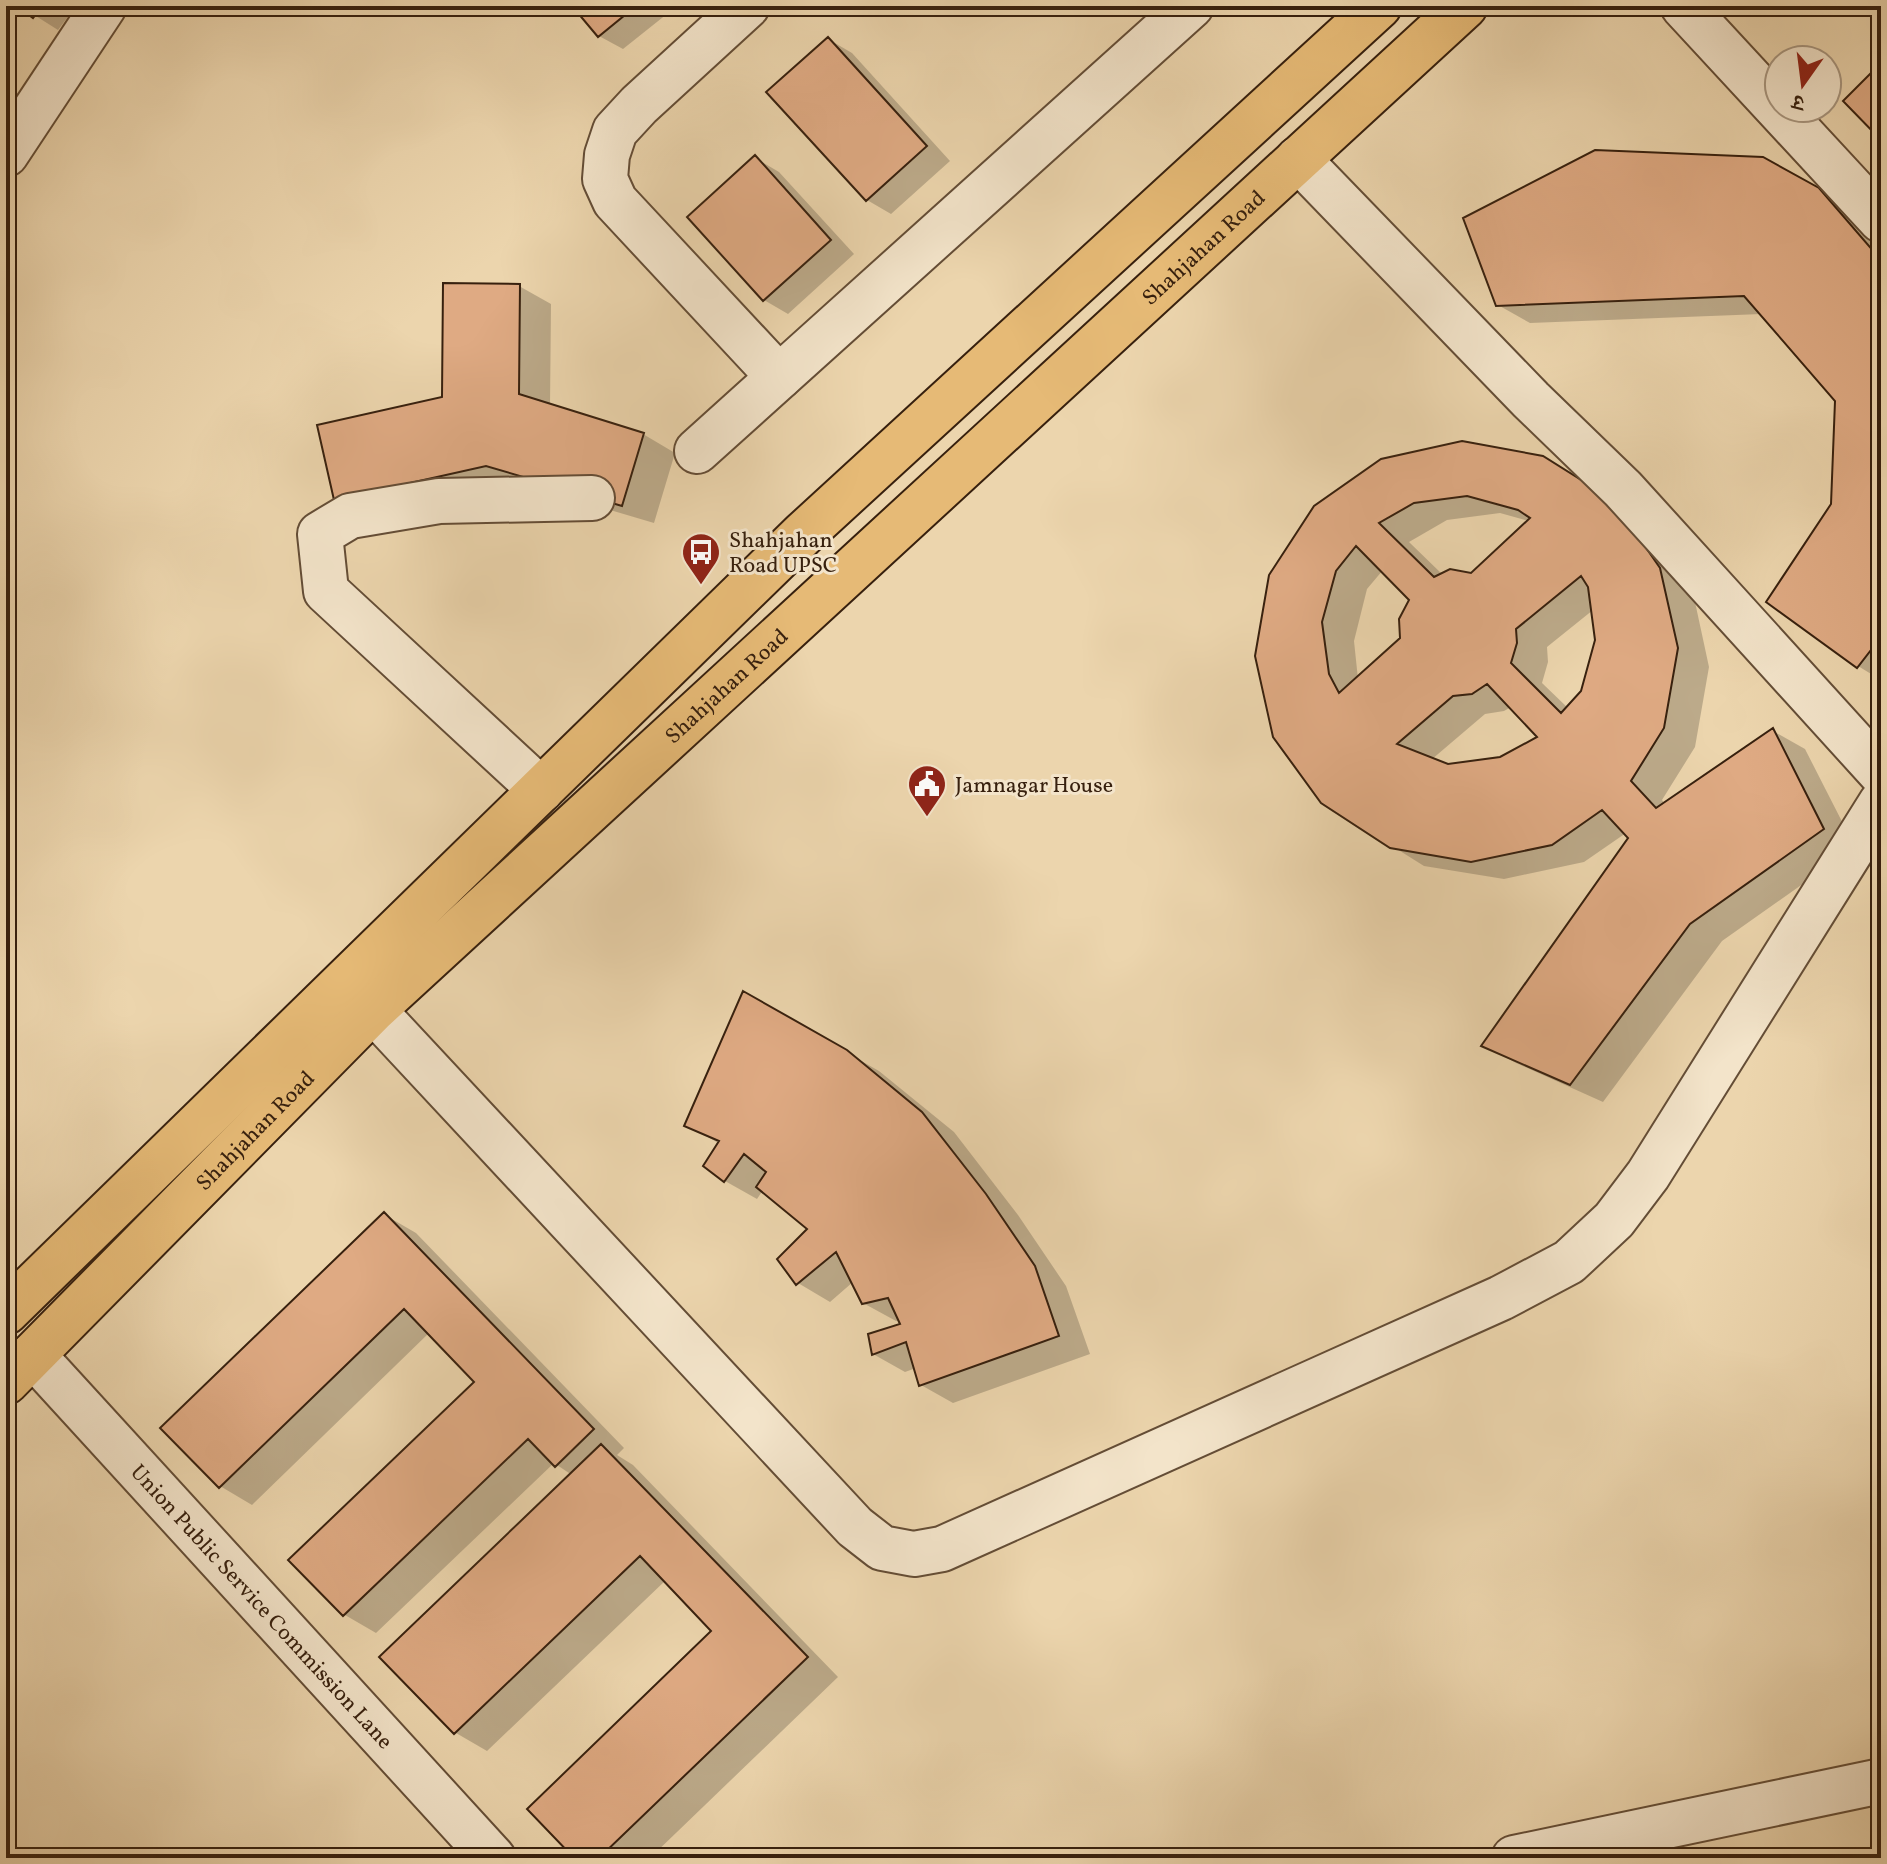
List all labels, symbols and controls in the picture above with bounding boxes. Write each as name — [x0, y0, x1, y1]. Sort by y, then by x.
north arrow — [1763, 44, 1843, 124]
text: उ — [1788, 84, 1810, 118]
street label: Shahjahan Road — [1136, 184, 1273, 314]
place label: Shahjahan Road UPSC — [729, 526, 837, 582]
bus stop icon: Shahjahan Road UPSC — [680, 531, 722, 586]
street label: Shahjahan Road — [659, 622, 796, 752]
public building icon: Jamnagar House — [906, 763, 948, 818]
place label: Jamnagar House — [955, 771, 1113, 802]
street label: Shahjahan Road — [190, 1065, 323, 1199]
street label: Union Public Service Commission Lane — [122, 1458, 399, 1757]

